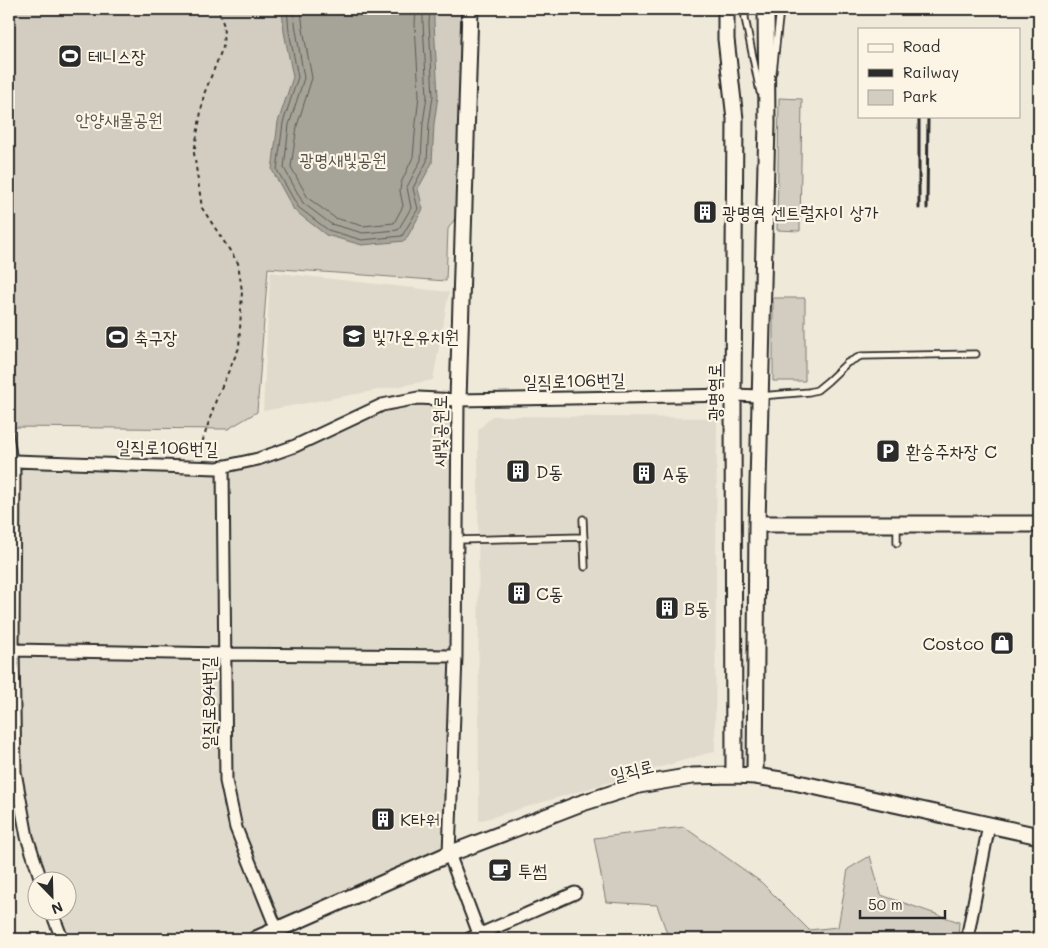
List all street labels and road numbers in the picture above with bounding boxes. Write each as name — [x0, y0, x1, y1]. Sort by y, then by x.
street label: 광명역로 — [702, 363, 726, 421]
street label: 일직로106번길 — [523, 367, 626, 393]
street label: 새빛공원로 — [426, 395, 452, 467]
street label: 일직로106번길 — [116, 434, 219, 460]
street label: 일직로94번길 — [196, 656, 220, 750]
street label: 일직로 — [608, 753, 656, 787]

